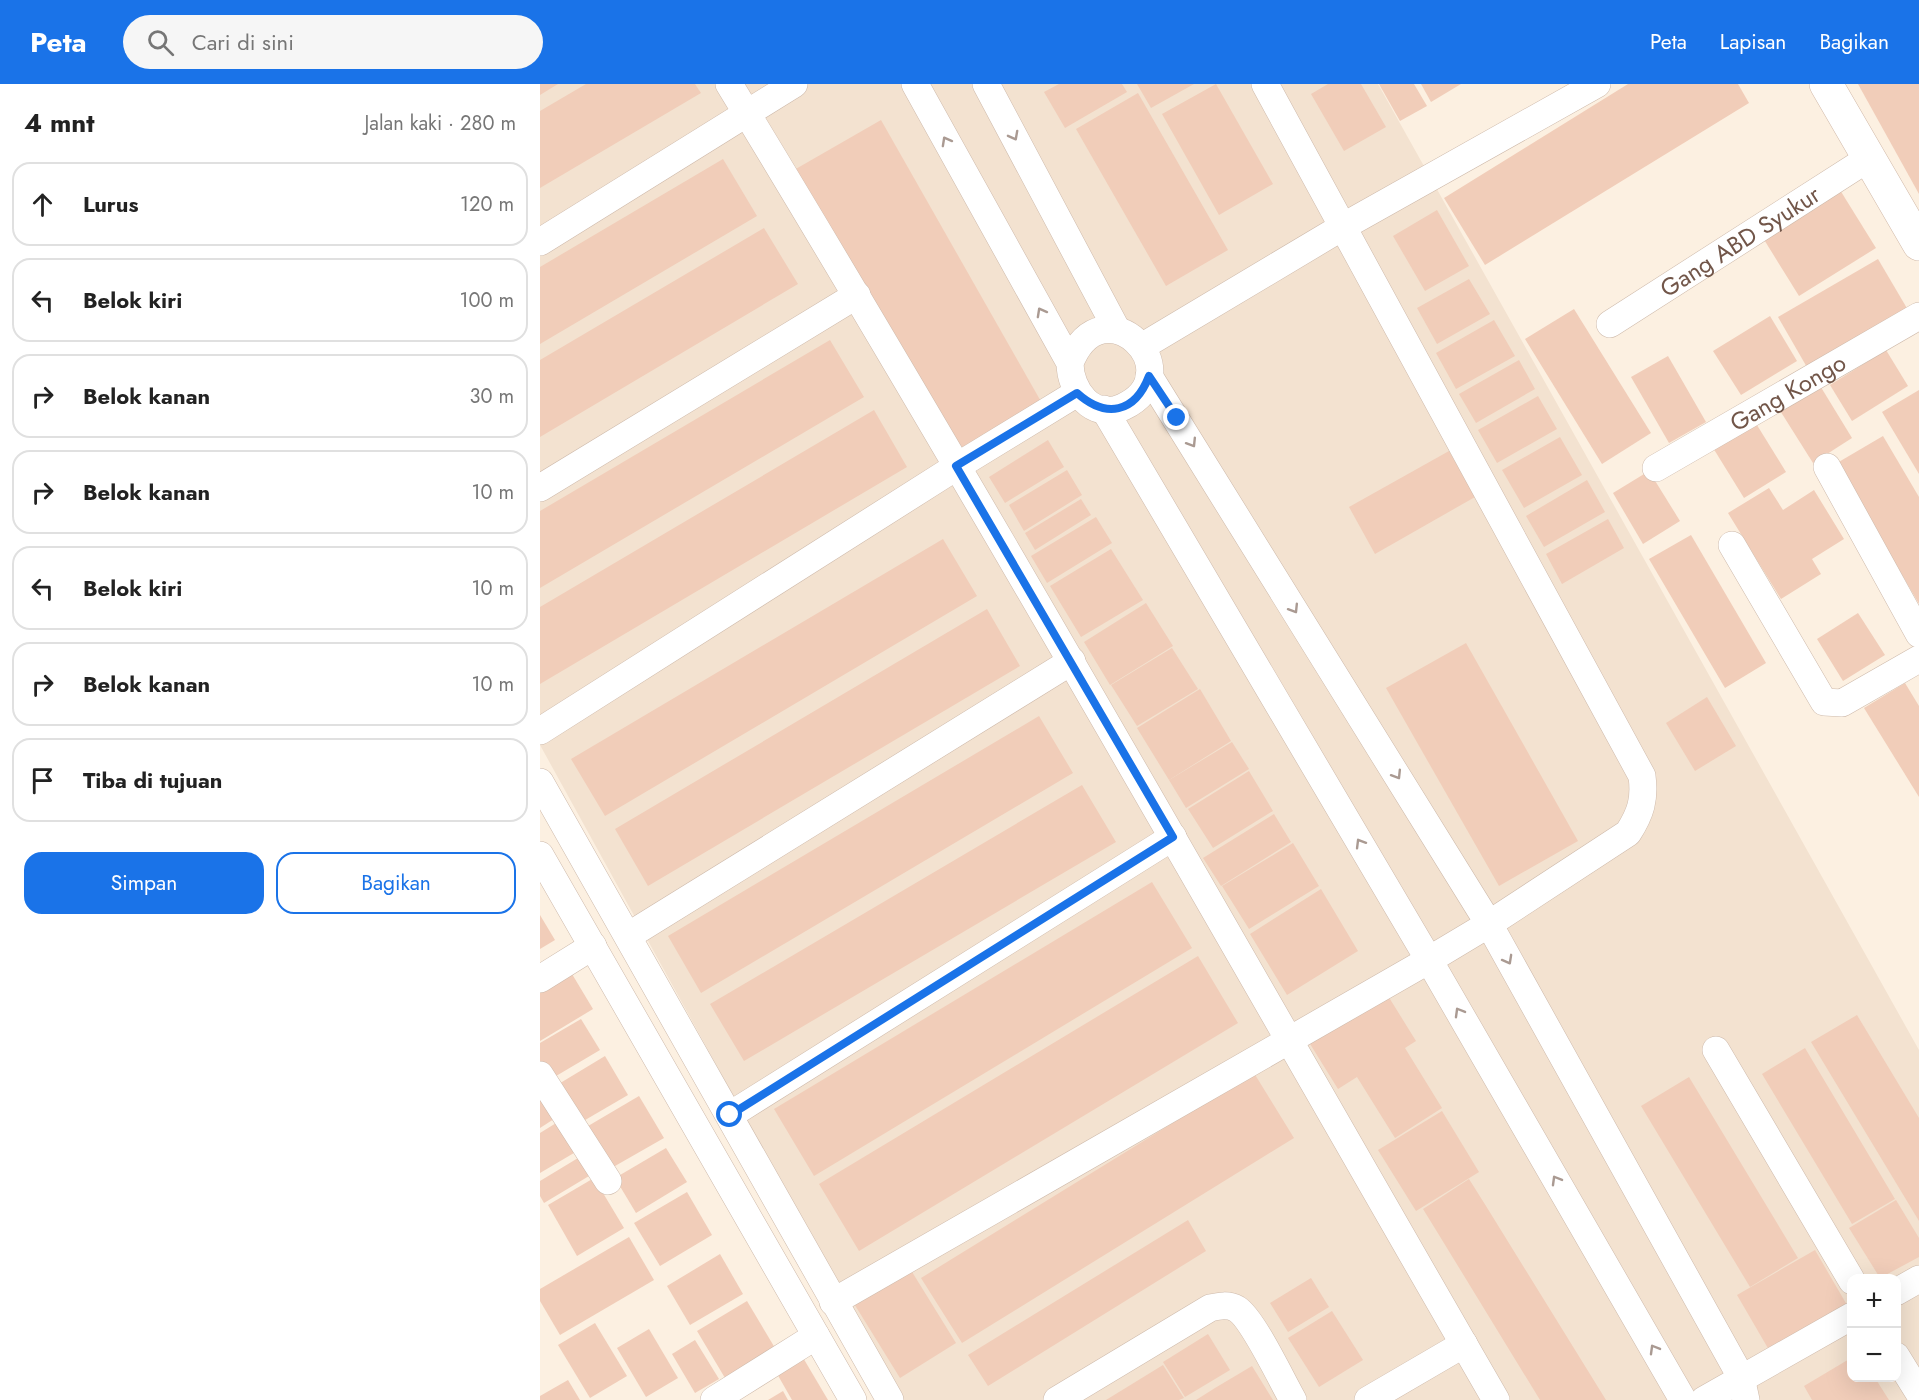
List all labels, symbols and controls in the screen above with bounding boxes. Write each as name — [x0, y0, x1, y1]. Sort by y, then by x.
search box — [123, 15, 543, 69]
text: Peta — [30, 22, 87, 63]
icon: search — [144, 26, 177, 59]
text: Cari di sini — [192, 26, 294, 58]
text: Peta — [1650, 27, 1687, 57]
text: Lapisan — [1720, 27, 1786, 57]
text: Bagikan — [1819, 27, 1889, 57]
text: 4 mnt — [24, 104, 95, 142]
text: Jalan kaki · 280 m — [365, 109, 516, 138]
one-way arrow — [1007, 129, 1018, 140]
one-way arrow — [942, 137, 954, 147]
street label: Gang ABD Syukur — [1653, 176, 1827, 305]
icon: ahead — [26, 188, 59, 221]
text: Lurus — [83, 188, 139, 220]
text: 120 m — [460, 190, 514, 219]
icon: left — [26, 284, 59, 317]
text: Belok kiri — [83, 284, 182, 316]
text: 100 m — [459, 286, 514, 315]
one-way arrow — [1037, 307, 1049, 318]
street label: Gang Kongo — [1723, 345, 1852, 439]
icon: right — [26, 380, 59, 413]
text: Belok kanan — [83, 380, 210, 412]
text: 30 m — [469, 382, 514, 411]
route end — [1163, 404, 1189, 430]
one-way arrow — [1185, 437, 1197, 447]
icon: right — [26, 476, 59, 509]
text: Belok kanan — [83, 476, 210, 508]
text: 10 m — [471, 478, 514, 507]
icon: left — [26, 572, 59, 605]
text: Belok kiri — [83, 572, 182, 604]
text: 10 m — [471, 574, 514, 603]
one-way arrow — [1287, 603, 1299, 613]
icon: right — [26, 668, 59, 701]
text: Belok kanan — [83, 668, 210, 700]
text: 10 m — [471, 670, 514, 699]
icon: arrive — [26, 764, 59, 797]
text: Tiba di tujuan — [83, 764, 222, 796]
one-way arrow — [1389, 769, 1401, 779]
one-way arrow — [1356, 839, 1367, 849]
button: Simpan — [24, 852, 264, 914]
button: Bagikan — [276, 852, 516, 914]
one-way arrow — [1501, 954, 1512, 964]
one-way arrow — [1454, 1007, 1466, 1018]
route start — [716, 1101, 742, 1127]
one-way arrow — [1552, 1176, 1563, 1187]
map controls — [1847, 1274, 1901, 1382]
button: + — [1847, 1274, 1901, 1328]
button: − — [1847, 1328, 1901, 1382]
one-way arrow — [1649, 1345, 1661, 1355]

